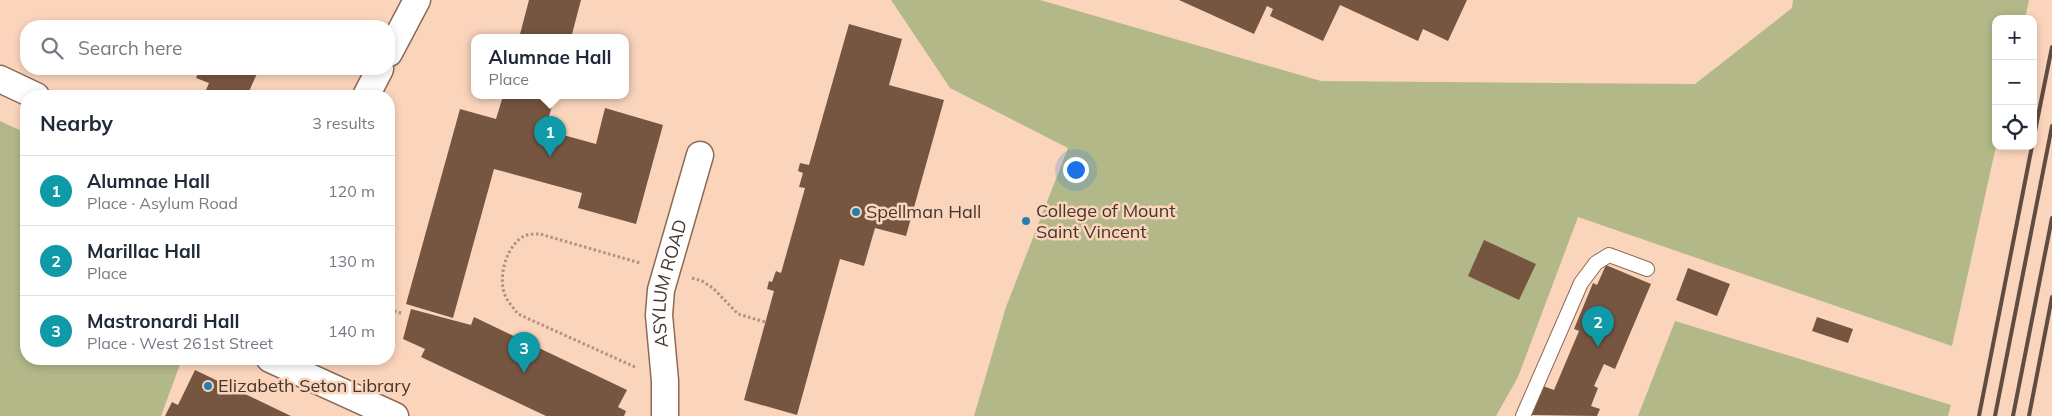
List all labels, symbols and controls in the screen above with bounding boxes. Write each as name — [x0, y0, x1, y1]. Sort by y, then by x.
map controls — [1992, 15, 2037, 150]
button: + — [1992, 15, 2037, 60]
search box — [20, 20, 395, 75]
icon: search — [38, 34, 66, 62]
popup — [471, 34, 629, 99]
text: Search here — [78, 36, 182, 60]
text: Alumnae Hall — [489, 45, 611, 69]
button: − — [1992, 60, 2037, 105]
text: Place — [489, 69, 529, 89]
button: locate — [1992, 105, 2037, 150]
text: Nearby — [40, 110, 113, 136]
text: 3 results — [312, 113, 375, 133]
pin: 1 — [534, 116, 566, 157]
your location — [1063, 157, 1089, 183]
text: Alumnae Hall — [87, 169, 210, 193]
text: 1 — [51, 181, 61, 201]
text: 120 m — [328, 181, 375, 201]
text: Place · Asylum Road — [87, 193, 238, 213]
place label: College of Mount Saint Vincent — [1036, 199, 1176, 243]
place label: Spellman Hall — [866, 200, 981, 223]
marker: Spellman Hall — [850, 206, 862, 218]
marker: College of Mount Saint Vincent — [1020, 215, 1032, 227]
street label: ASYLUM ROAD — [647, 217, 692, 349]
text: Marillac Hall — [87, 239, 201, 263]
text: 2 — [51, 251, 61, 271]
text: 130 m — [328, 251, 375, 271]
text: Place — [87, 263, 127, 283]
pin: 2 — [1582, 306, 1614, 347]
text: Mastronardi Hall — [87, 309, 239, 333]
text: 3 — [51, 321, 61, 341]
text: 140 m — [328, 321, 375, 341]
pin: 3 — [508, 332, 540, 373]
text: Place · West 261st Street — [87, 333, 273, 353]
place label: Elizabeth Seton Library — [218, 374, 411, 397]
marker: Elizabeth Seton Library — [202, 380, 214, 392]

